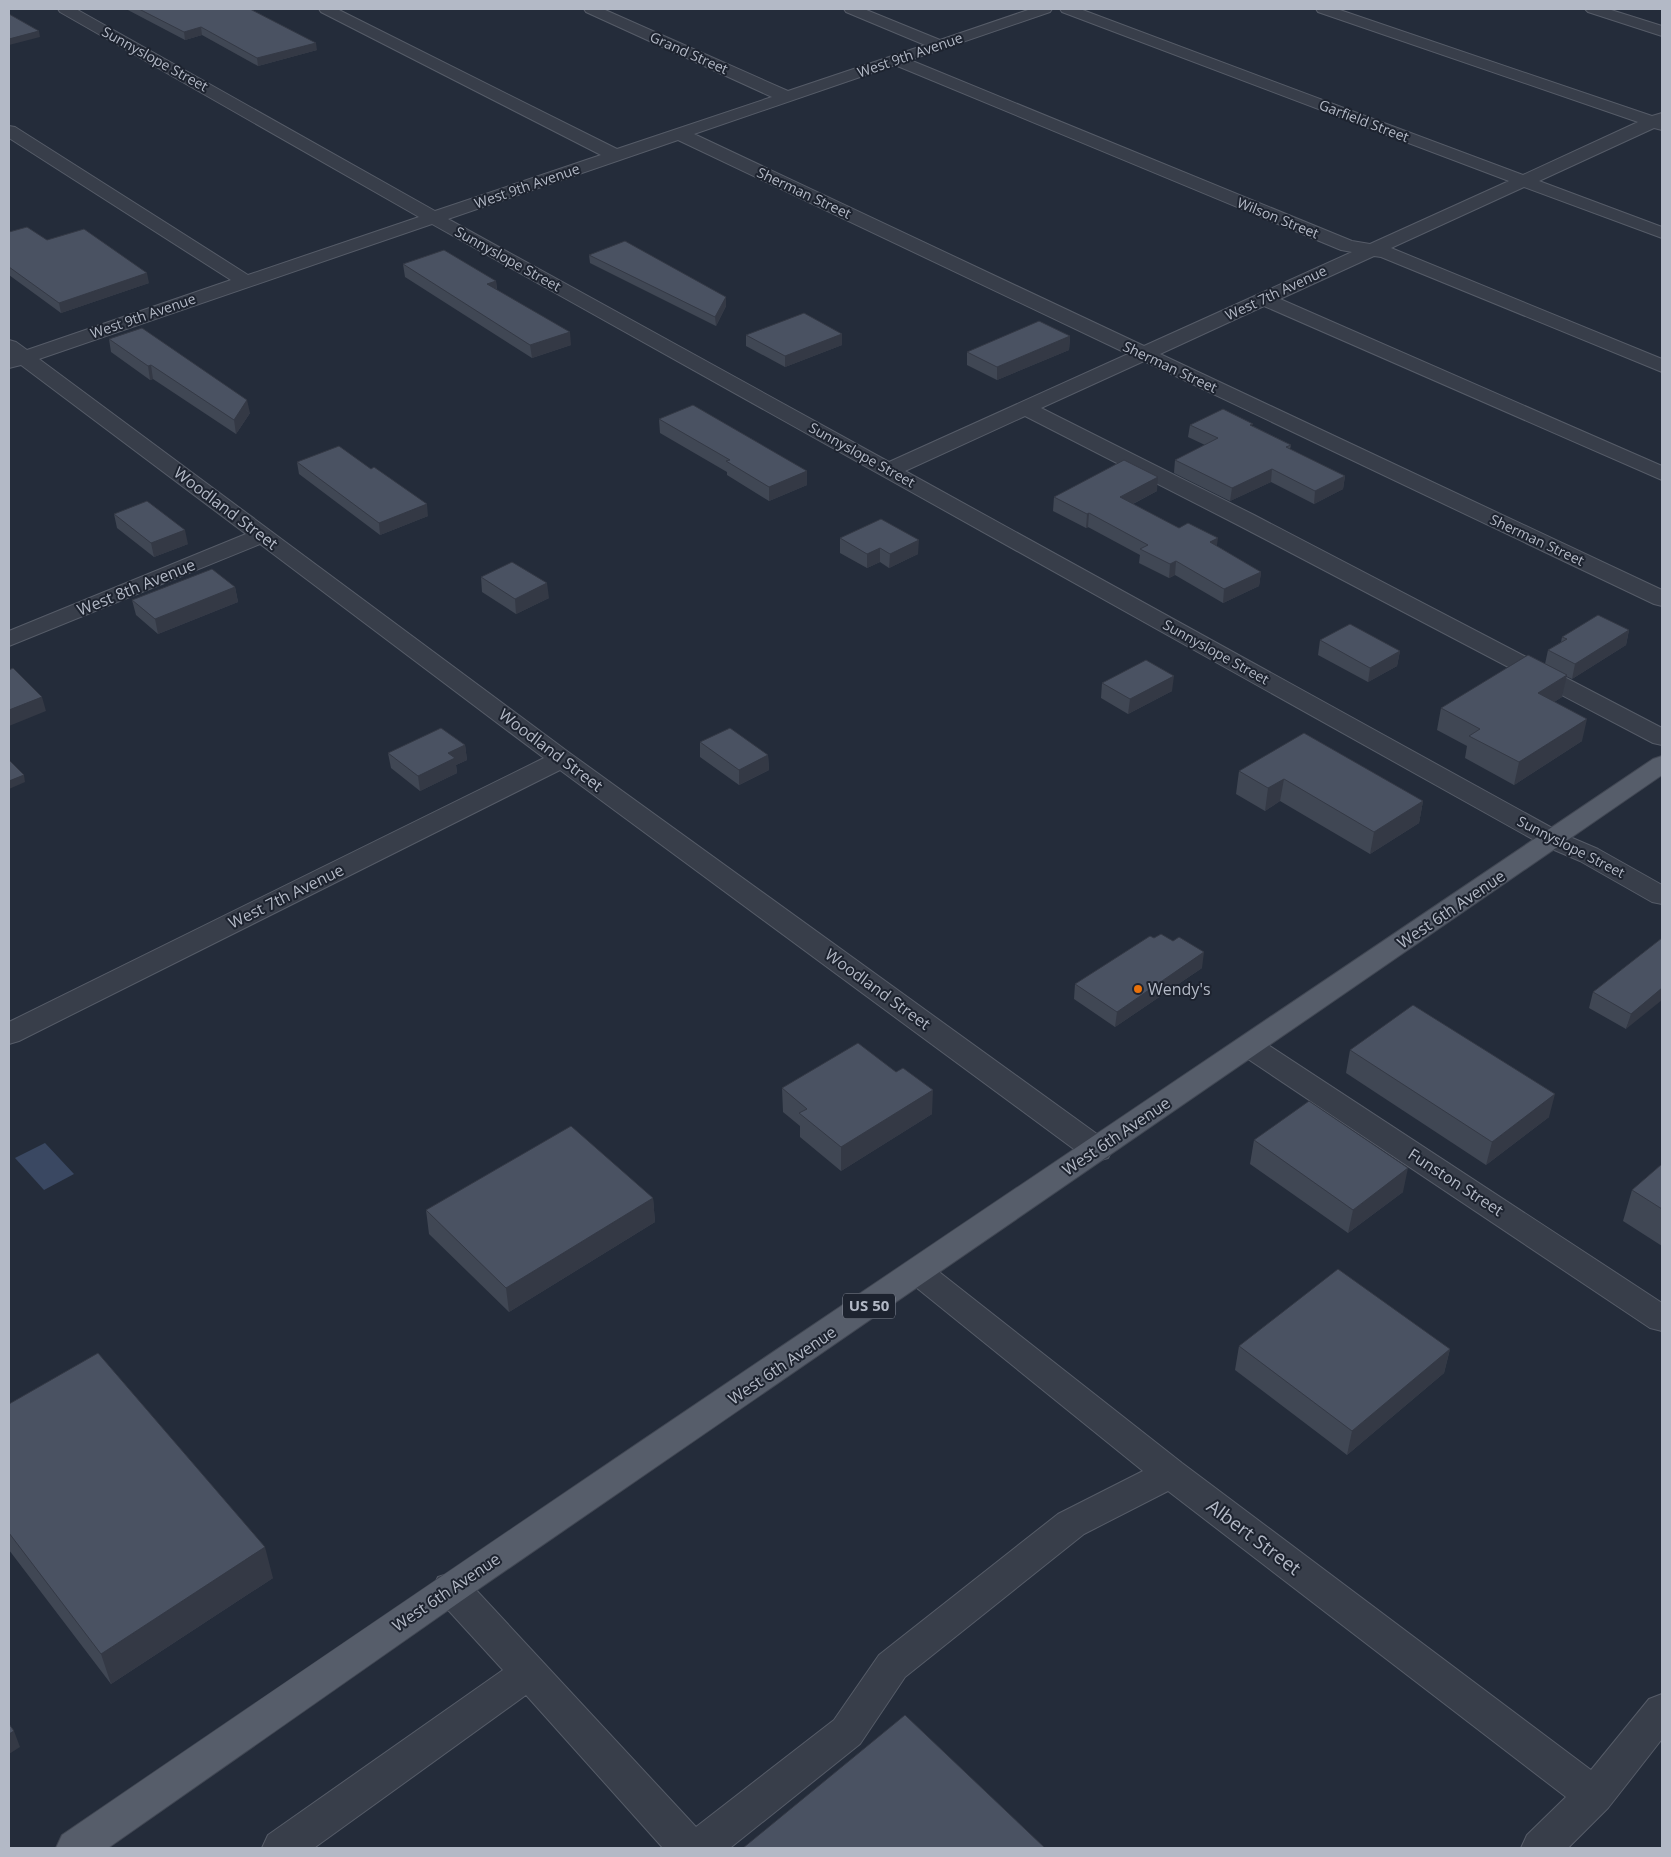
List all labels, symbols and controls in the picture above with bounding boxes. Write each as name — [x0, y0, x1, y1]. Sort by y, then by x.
street label: Sunnyslope Street — [99, 22, 212, 96]
street label: Grand Street — [647, 27, 731, 78]
street label: West 9th Avenue — [855, 28, 965, 81]
street label: Garfield Street — [1317, 95, 1412, 146]
street label: West 9th Avenue — [472, 159, 582, 212]
street label: Sherman Street — [754, 162, 854, 223]
street label: Wilson Street — [1235, 193, 1322, 243]
street label: Sunnyslope Street — [452, 222, 565, 296]
street label: West 7th Avenue — [1222, 261, 1330, 324]
street label: West 9th Avenue — [88, 289, 198, 342]
street label: Sherman Street — [1120, 336, 1220, 397]
street label: Sunnyslope Street — [806, 418, 919, 492]
street label: Woodland Street — [169, 462, 283, 555]
street label: Sherman Street — [1487, 509, 1587, 570]
street label: West 8th Avenue — [74, 553, 198, 621]
street label: Sunnyslope Street — [1160, 615, 1273, 689]
street label: Woodland Street — [494, 704, 608, 797]
street label: Sunnyslope Street — [1514, 811, 1628, 882]
street label: West 7th Avenue — [225, 859, 347, 933]
street label: West 6th Avenue — [1393, 865, 1509, 953]
street label: Woodland Street — [821, 943, 935, 1035]
place label: Wendy's — [1148, 978, 1211, 1000]
marker: Wendy's — [1132, 983, 1144, 995]
street label: West 6th Avenue — [1058, 1092, 1174, 1180]
street label: Funston Street — [1404, 1143, 1508, 1221]
road number: US 50 — [843, 1294, 895, 1318]
street label: West 6th Avenue — [724, 1321, 840, 1409]
street label: Albert Street — [1202, 1493, 1307, 1581]
street label: West 6th Avenue — [388, 1548, 504, 1636]

